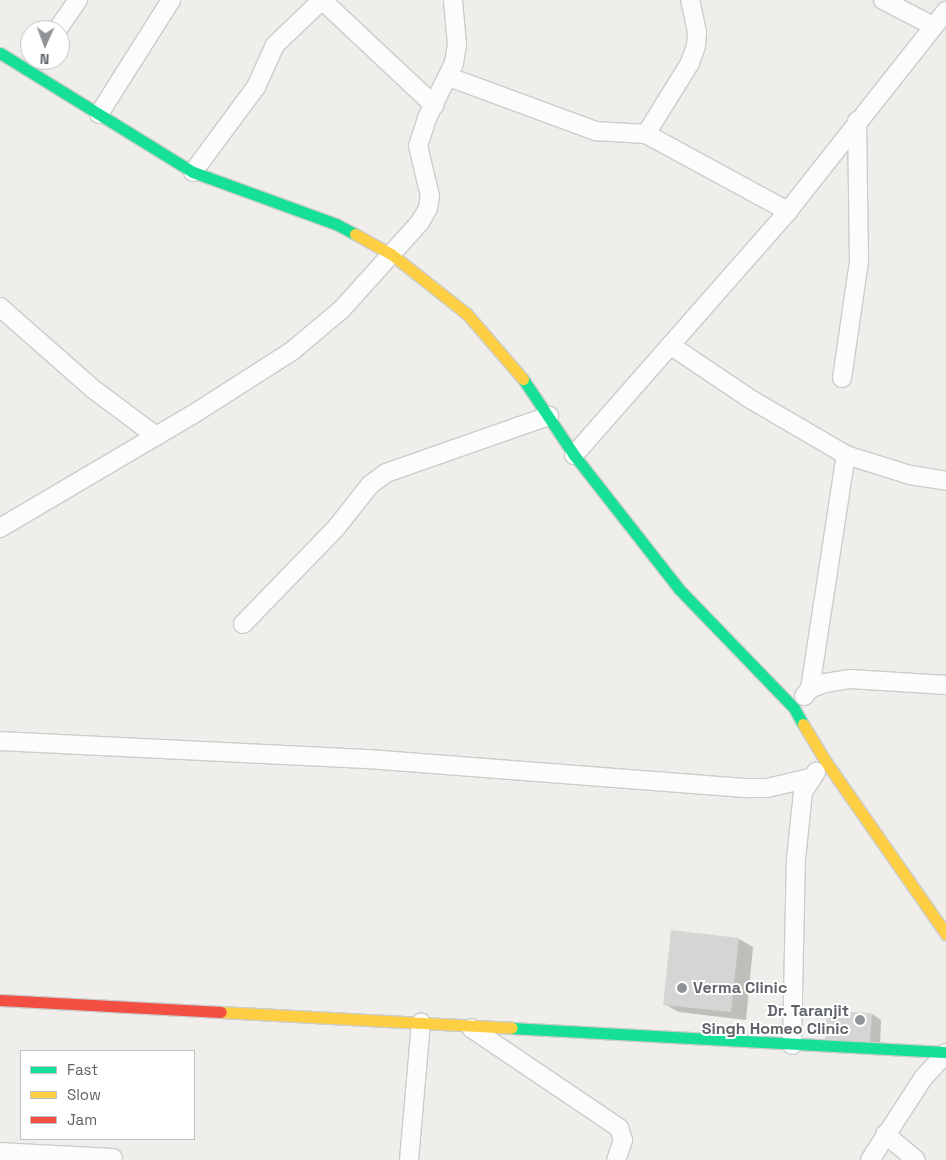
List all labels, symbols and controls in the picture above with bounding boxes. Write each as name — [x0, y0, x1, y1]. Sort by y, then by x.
north arrow — [20, 20, 70, 70]
text: N — [40, 50, 50, 68]
place label: Verma Clinic — [693, 978, 787, 998]
marker: Verma Clinic — [675, 981, 689, 995]
place label: Dr. Taranjit Singh Homeo Clinic — [702, 1001, 849, 1039]
marker: Dr. Taranjit Singh Homeo Clinic — [853, 1013, 867, 1027]
legend — [20, 1050, 195, 1140]
text: Fast — [67, 1060, 98, 1079]
text: Slow — [67, 1085, 101, 1104]
text: Jam — [67, 1110, 97, 1129]

